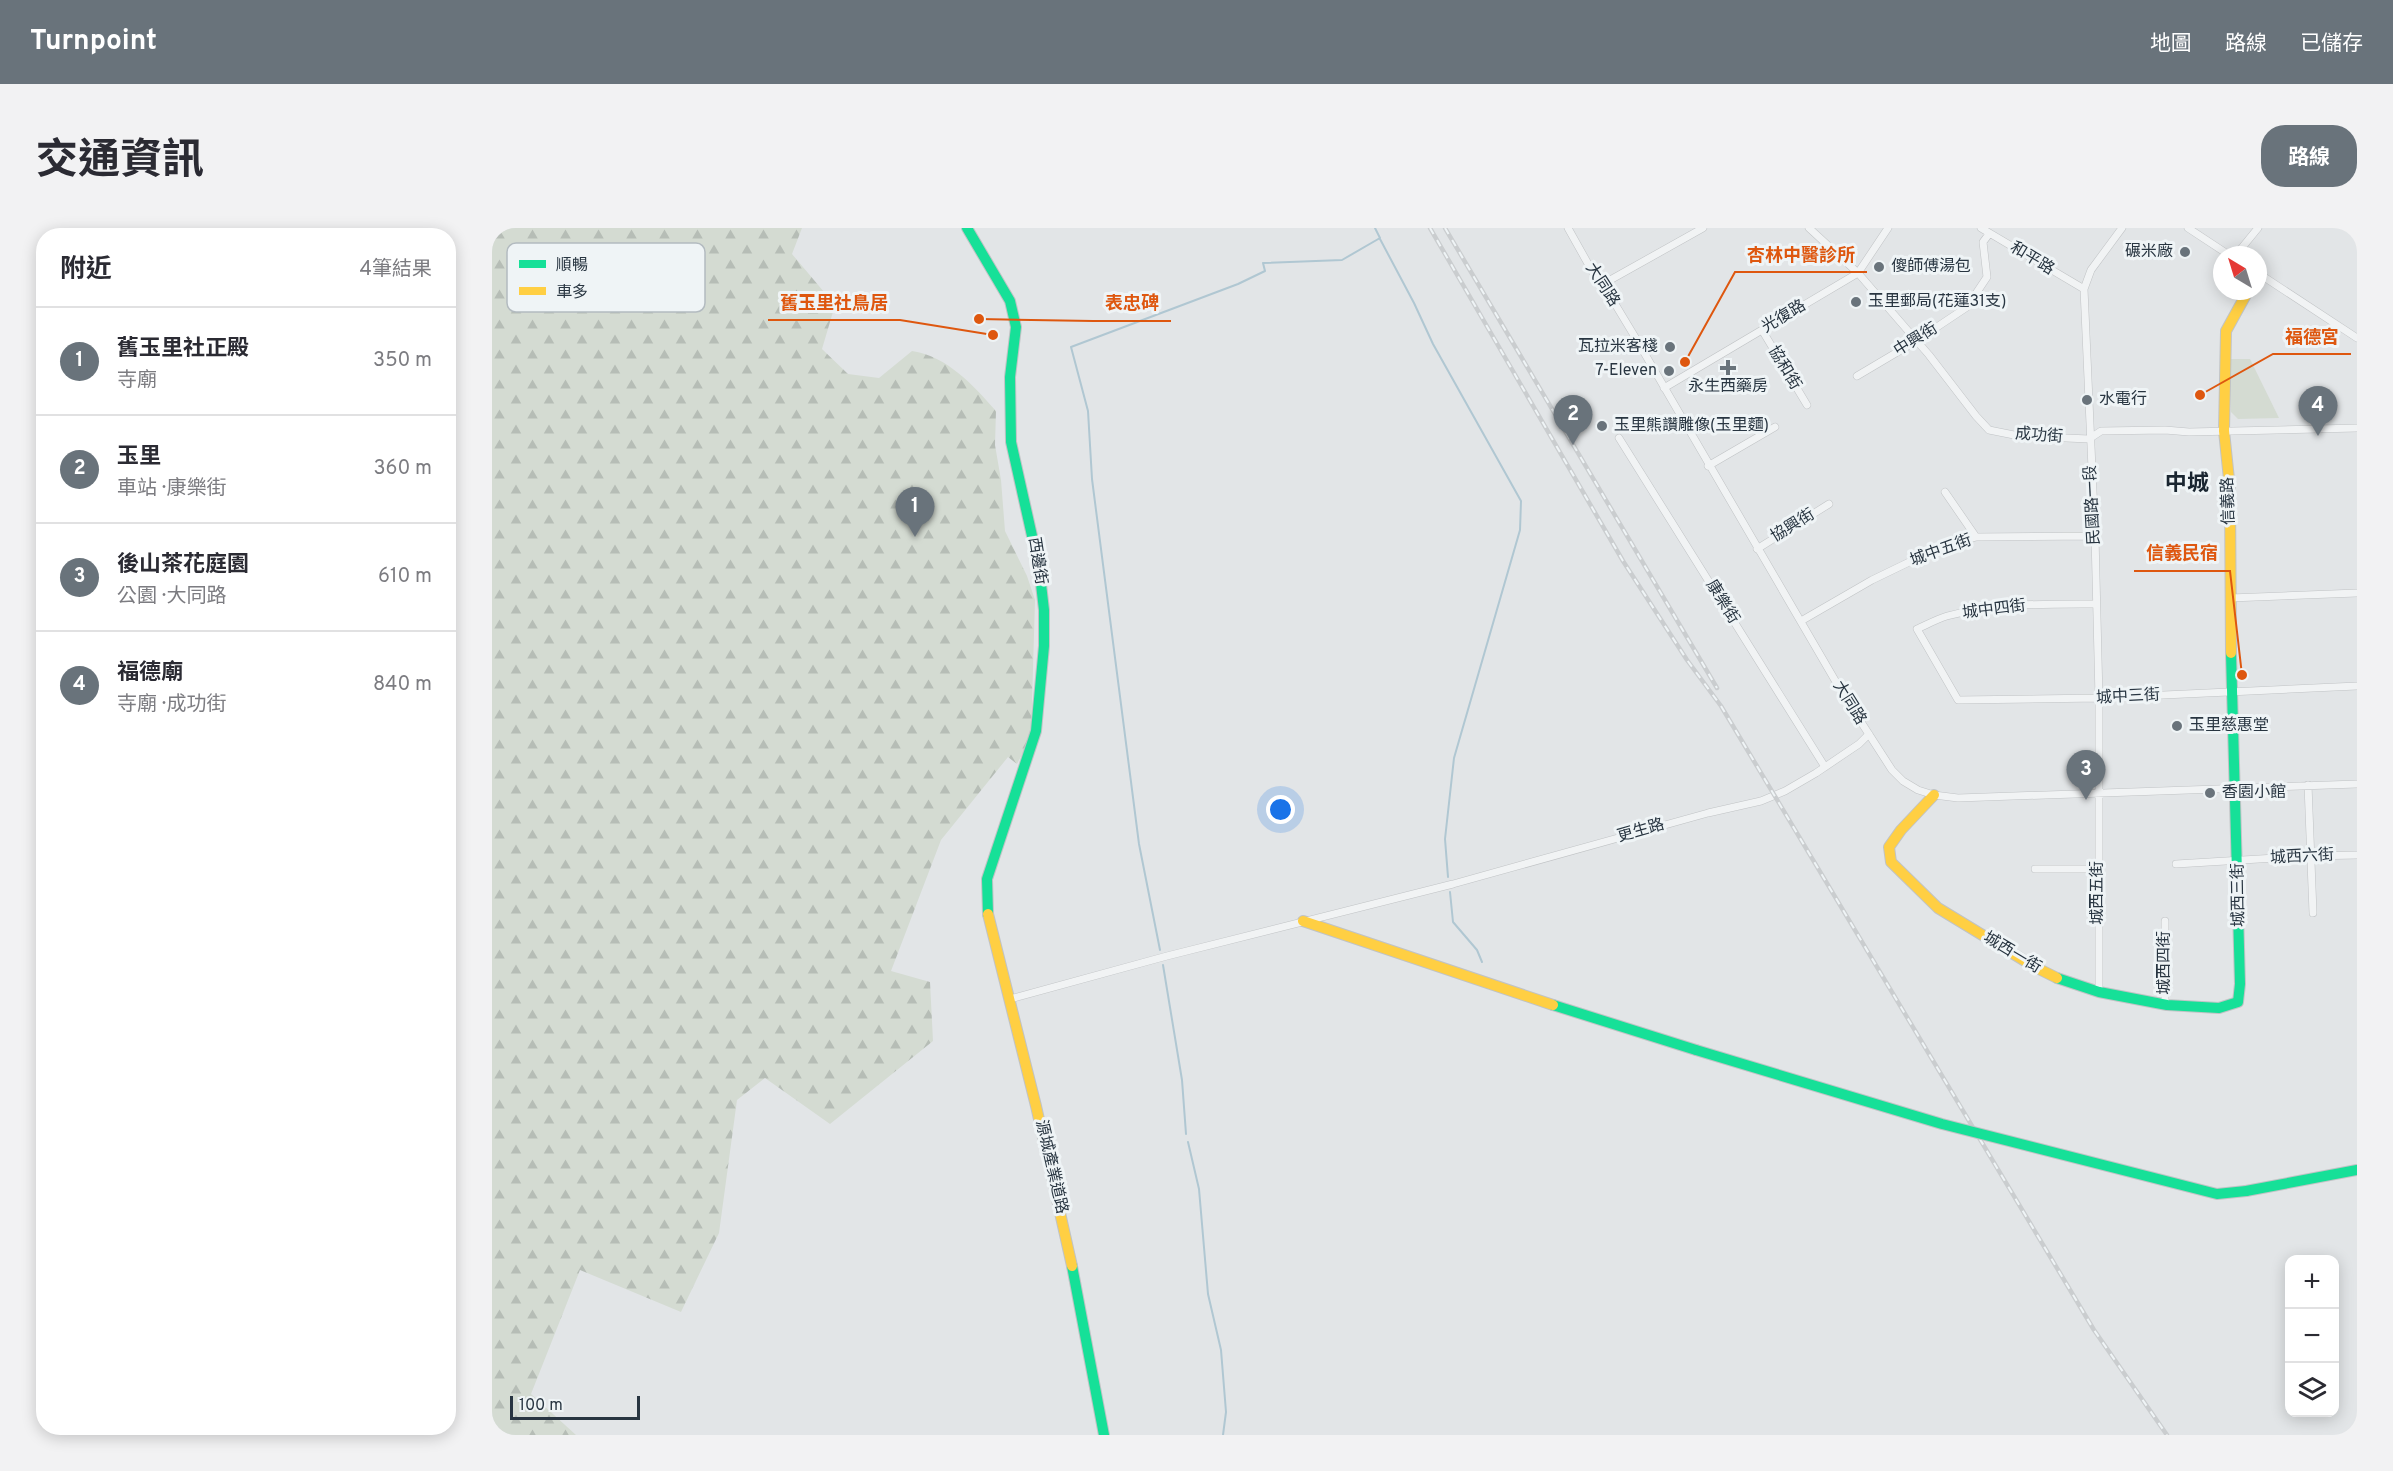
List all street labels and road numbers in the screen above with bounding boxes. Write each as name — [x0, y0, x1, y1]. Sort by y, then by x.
street label: 和平路 — [2006, 238, 2058, 280]
street label: 大同路 — [1581, 259, 1623, 311]
street label: 光復路 — [1758, 296, 1810, 338]
street label: 中興街 — [1890, 319, 1942, 361]
street label: 協和街 — [1763, 342, 1805, 394]
street label: 成功街 — [2014, 424, 2064, 448]
street label: 民國路一段 — [2081, 465, 2105, 545]
street label: 信義路 — [2218, 477, 2240, 525]
street label: 協興街 — [1767, 505, 1819, 547]
street label: 城中五街 — [1908, 531, 1974, 571]
street label: 西邊街 — [1023, 536, 1051, 586]
street label: 康樂街 — [1701, 576, 1743, 628]
street label: 城中四街 — [1961, 596, 2027, 624]
street label: 大同路 — [1828, 677, 1870, 729]
street label: 城中三街 — [2096, 685, 2160, 709]
street label: 更生路 — [1615, 815, 1667, 847]
street label: 城西六街 — [2270, 845, 2334, 869]
street label: 城西五街 — [2088, 861, 2108, 925]
street label: 城西三街 — [2228, 863, 2250, 927]
street label: 城西一街 — [1979, 928, 2045, 978]
street label: 城西四街 — [2155, 931, 2175, 995]
street label: 源城產業道路 — [1030, 1118, 1072, 1216]

